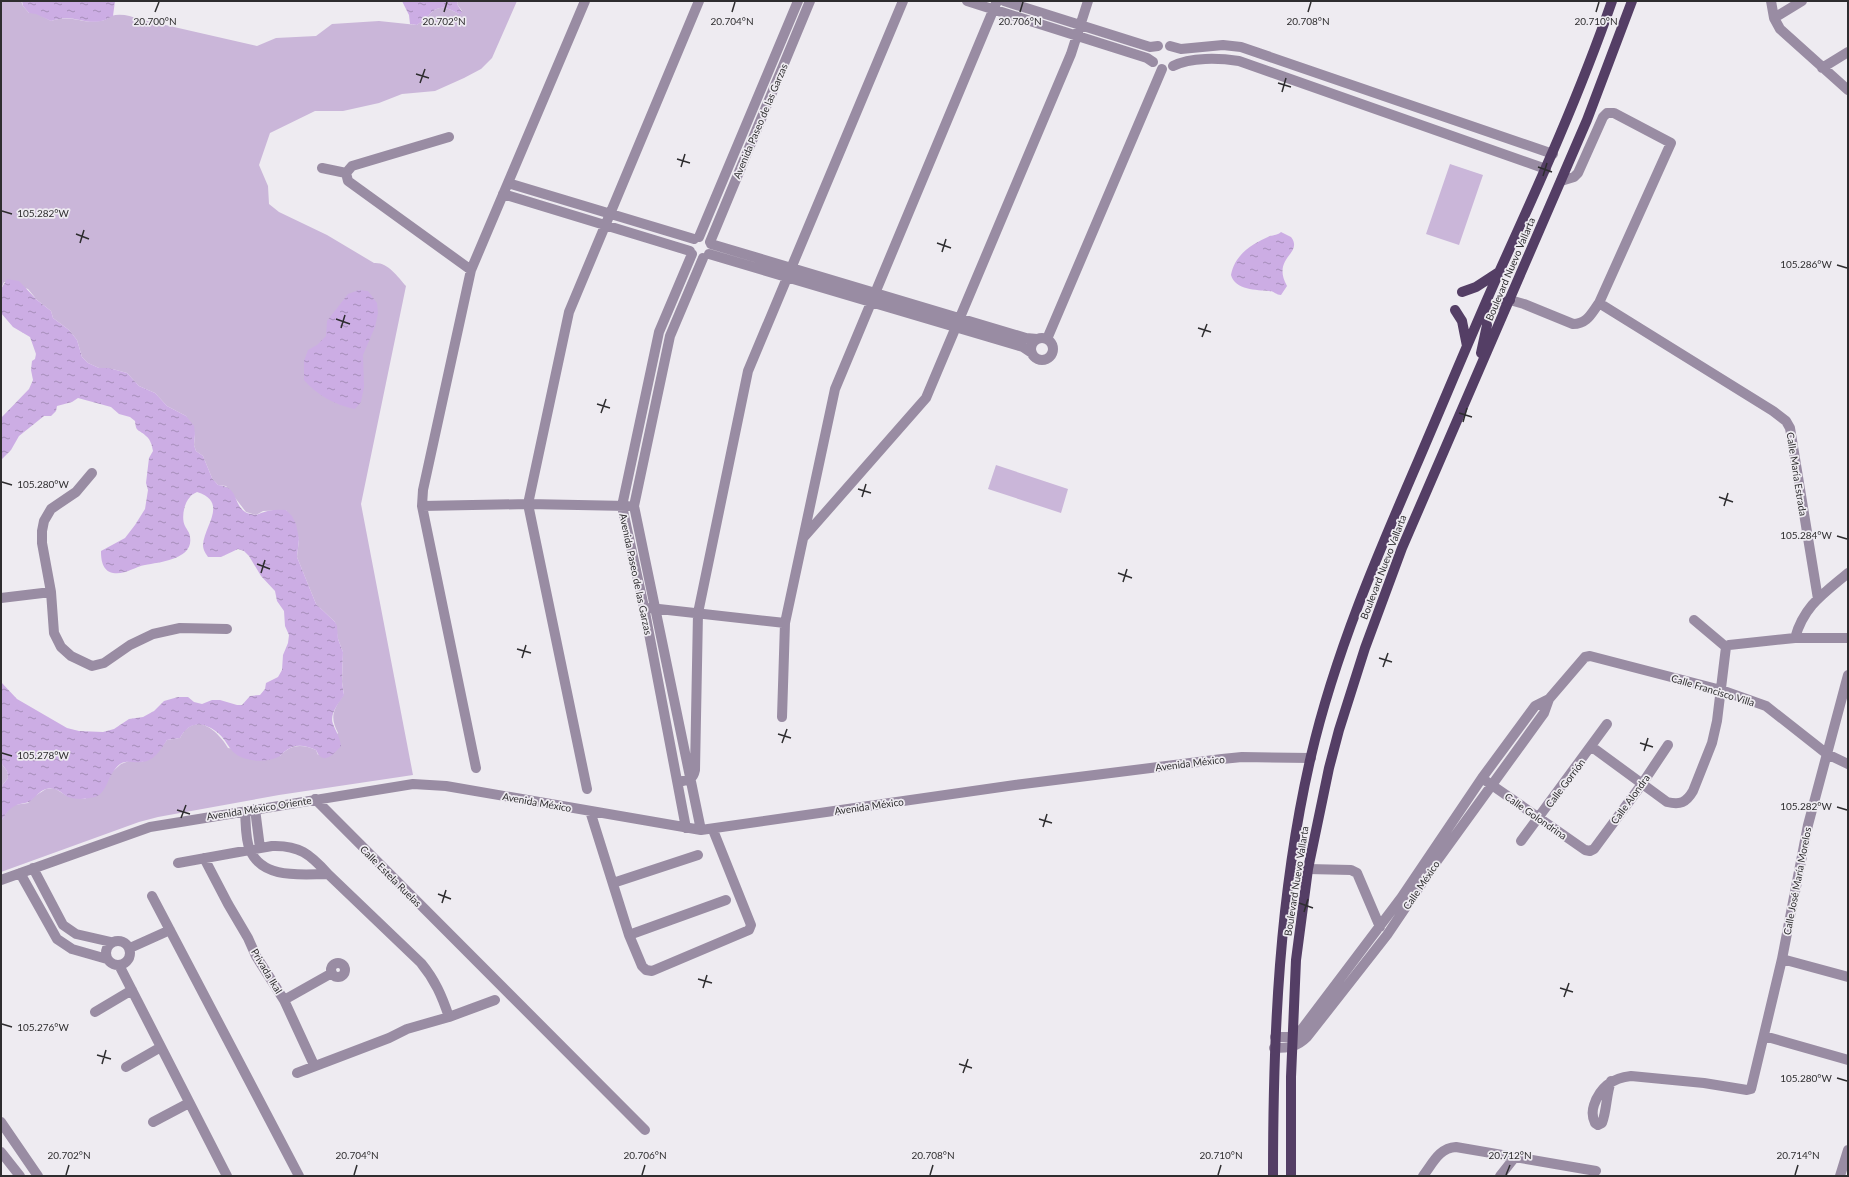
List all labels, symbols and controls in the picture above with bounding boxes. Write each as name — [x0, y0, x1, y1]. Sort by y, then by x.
text: 20.700°N — [133, 15, 177, 27]
text: 20.702°N — [422, 15, 466, 27]
text: 20.704°N — [710, 15, 754, 27]
text: 20.706°N — [998, 15, 1042, 27]
text: 20.708°N — [1286, 15, 1330, 27]
text: 20.710°N — [1574, 15, 1618, 27]
street label: Avenida Paseo de las Garzas — [730, 62, 790, 180]
text: 105.282°W — [17, 207, 69, 219]
street label: Boulevard Nuevo Vallarta — [1483, 216, 1537, 322]
text: 105.286°W — [1780, 258, 1832, 270]
street label: Calle María Estrada — [1784, 431, 1810, 517]
text: 105.280°W — [17, 478, 69, 490]
street label: Avenida Paseo de las Garzas — [617, 512, 655, 636]
street label: Boulevard Nuevo Vallarta — [1358, 513, 1408, 621]
text: 105.284°W — [1780, 529, 1832, 541]
street label: Calle Francisco Villa — [1670, 672, 1756, 708]
text: 105.278°W — [17, 749, 69, 761]
street label: Avenida México — [1155, 753, 1226, 773]
street label: Calle Gorrión — [1543, 756, 1587, 810]
street label: Calle Alondra — [1608, 772, 1652, 826]
street label: Avenida México — [502, 790, 573, 814]
street label: Calle Golondrina — [1503, 790, 1569, 842]
street label: Avenida México Oriente — [206, 794, 312, 822]
street label: Avenida México — [834, 795, 905, 817]
text: 105.282°W — [1780, 800, 1832, 812]
street label: Boulevard Nuevo Vallarta — [1281, 825, 1311, 937]
street label: Calle José María Morelos — [1781, 826, 1813, 936]
street label: Calle Estela Ruelas — [358, 843, 424, 909]
street label: Calle México — [1400, 858, 1442, 912]
street label: Privada Ikal — [249, 946, 285, 996]
text: 105.276°W — [17, 1021, 69, 1033]
text: 105.280°W — [1780, 1072, 1832, 1084]
text: 20.702°N — [47, 1149, 91, 1161]
text: 20.704°N — [335, 1149, 379, 1161]
text: 20.706°N — [623, 1149, 667, 1161]
text: 20.708°N — [911, 1149, 955, 1161]
text: 20.710°N — [1199, 1149, 1243, 1161]
text: 20.712°N — [1488, 1149, 1532, 1161]
text: 20.714°N — [1776, 1149, 1820, 1161]

